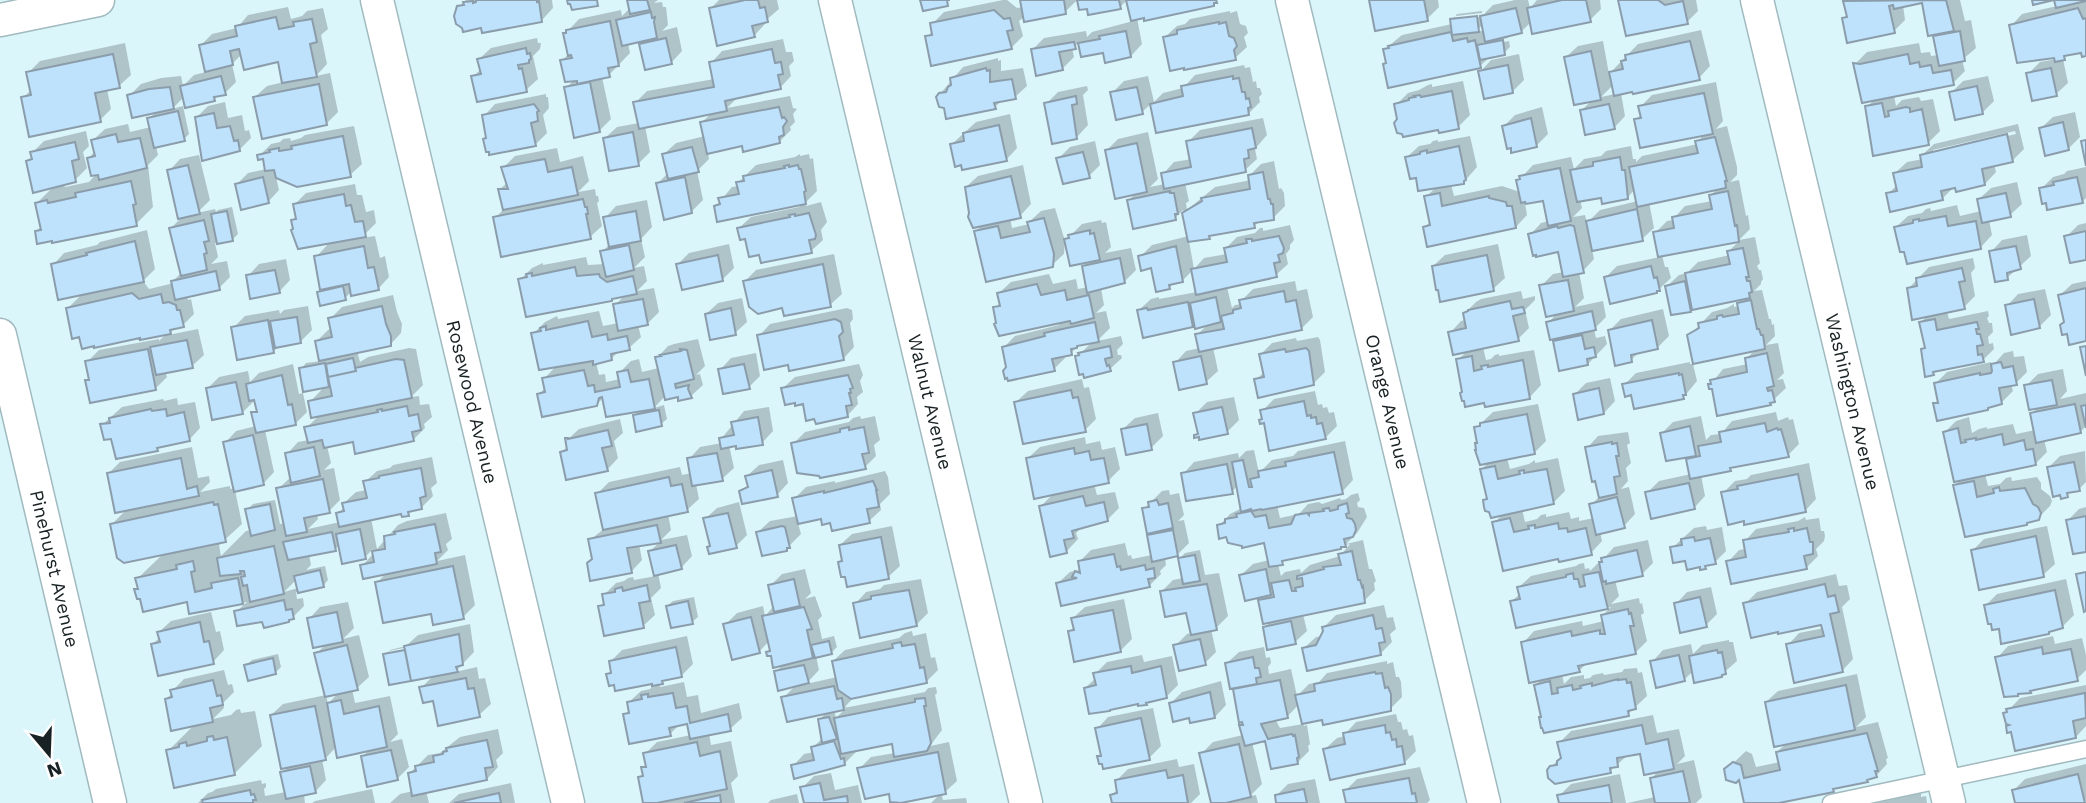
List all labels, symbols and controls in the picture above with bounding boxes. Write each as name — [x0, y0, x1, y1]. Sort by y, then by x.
street label: Washington Avenue — [1821, 311, 1885, 492]
street label: Rosewood Avenue — [442, 318, 503, 486]
street label: Walnut Avenue — [903, 332, 958, 472]
street label: Orange Avenue — [1361, 332, 1415, 472]
street label: Pinehurst Avenue — [25, 488, 85, 650]
north arrow — [14, 719, 84, 789]
text: N — [44, 756, 65, 783]

